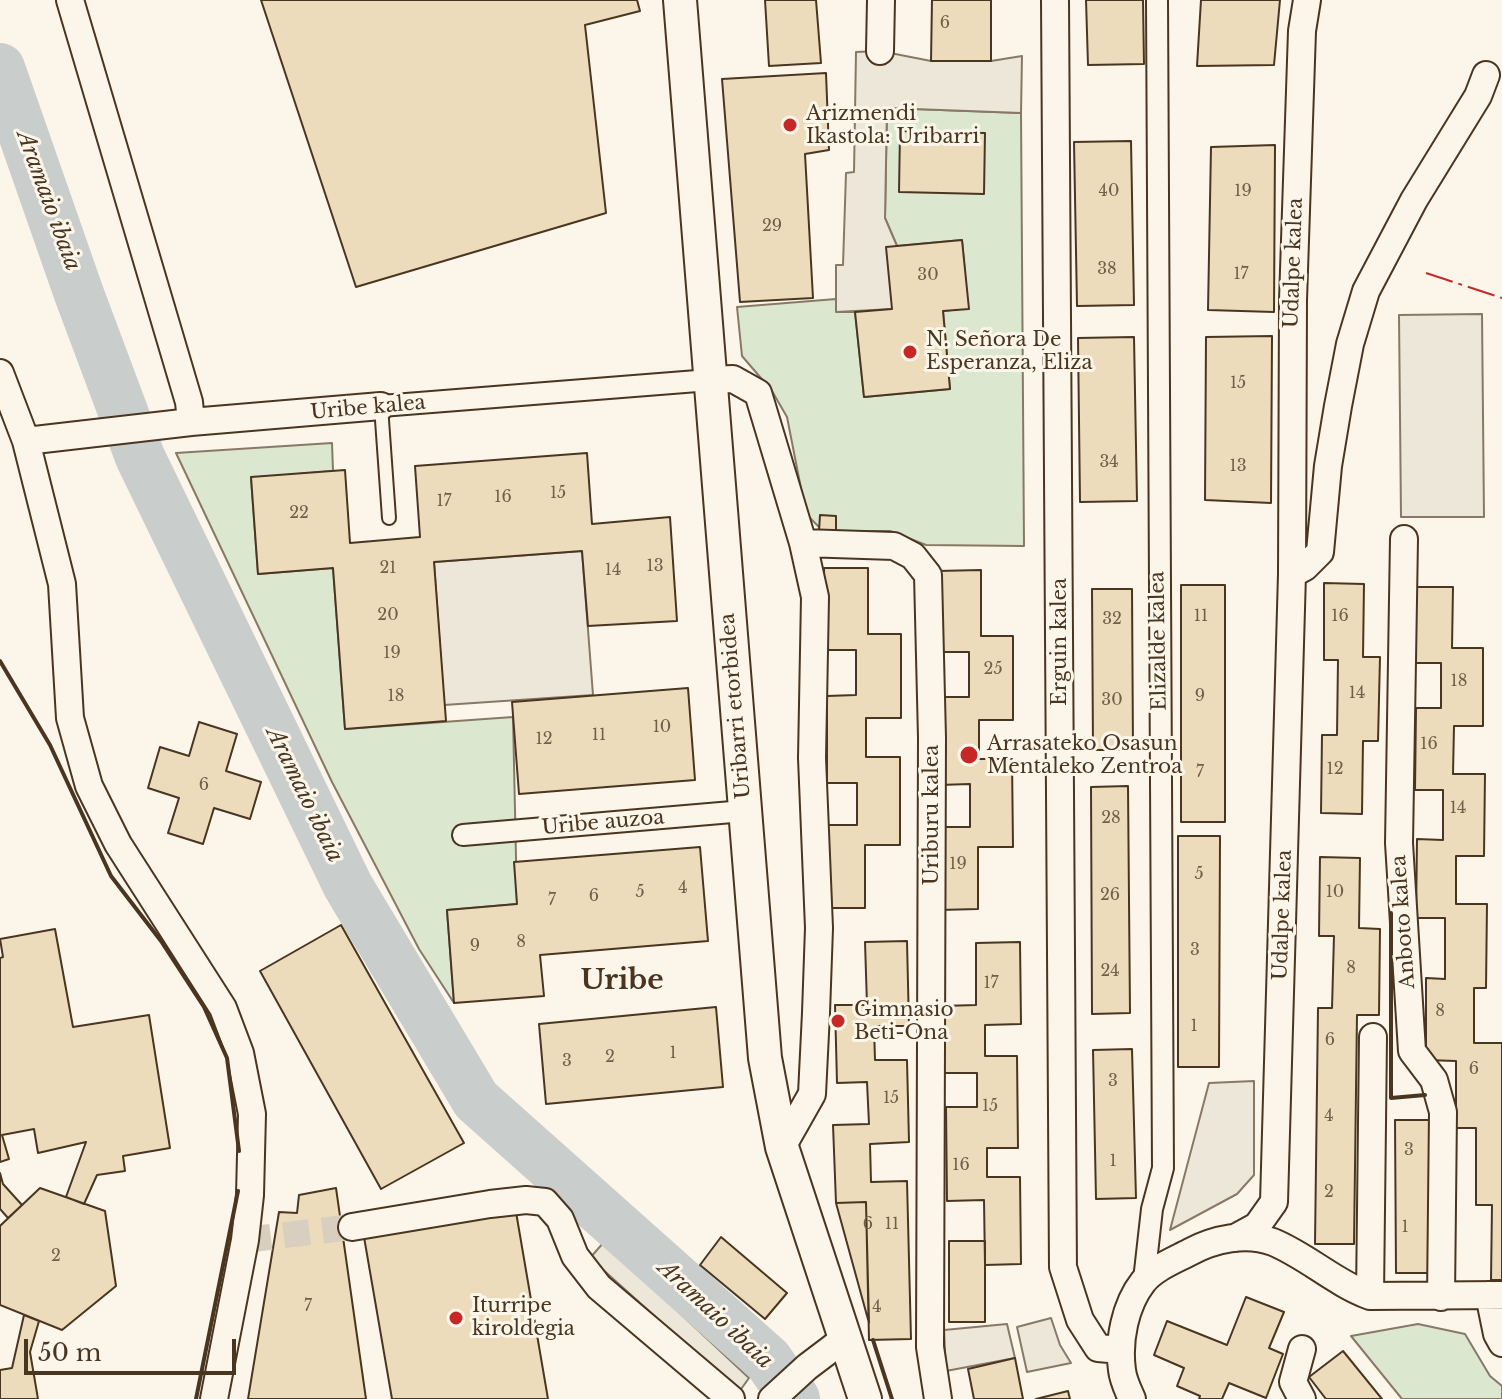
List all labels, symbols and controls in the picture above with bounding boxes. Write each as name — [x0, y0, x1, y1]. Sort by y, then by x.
house number: 6 — [940, 13, 950, 33]
place label: Arizmendi Ikastola: Uribarri — [806, 102, 979, 149]
marker: Arizmendi Ikastola: Uribarri — [781, 116, 799, 134]
water label: Aramaio ibaia — [10, 127, 86, 275]
house number: 40 — [1099, 181, 1119, 201]
house number: 19 — [1234, 181, 1252, 201]
street label: Udalpe kalea — [1280, 197, 1308, 329]
house number: 29 — [762, 216, 782, 236]
house number: 38 — [1097, 259, 1117, 279]
house number: 17 — [1233, 264, 1249, 284]
house number: 30 — [917, 265, 939, 285]
place label: N. Señora De Esperanza, Eliza — [926, 328, 1093, 375]
marker: N. Señora De Esperanza, Eliza — [901, 343, 919, 361]
house number: 15 — [1230, 373, 1246, 393]
street label: Uribe kalea — [309, 391, 427, 425]
house number: 34 — [1099, 452, 1119, 472]
house number: 13 — [1230, 456, 1246, 476]
house number: 15 — [550, 483, 566, 503]
house number: 16 — [494, 487, 512, 507]
house number: 17 — [436, 491, 452, 511]
house number: 22 — [289, 503, 309, 523]
house number: 13 — [647, 556, 663, 576]
house number: 21 — [380, 558, 396, 578]
house number: 14 — [605, 560, 621, 580]
street label: Elizalde kalea — [1146, 571, 1172, 711]
street label: Erguin kalea — [1048, 578, 1072, 706]
house number: 20 — [377, 605, 399, 625]
house number: 11 — [1194, 606, 1208, 626]
house number: 16 — [1331, 606, 1349, 626]
house number: 32 — [1102, 609, 1122, 629]
street label: Uribarri etorbidea — [716, 612, 756, 800]
house number: 19 — [383, 643, 401, 663]
house number: 25 — [984, 659, 1002, 679]
house number: 18 — [1451, 671, 1467, 691]
house number: 14 — [1349, 683, 1365, 703]
house number: 18 — [388, 686, 404, 706]
house number: 9 — [1195, 686, 1205, 706]
house number: 30 — [1101, 690, 1123, 710]
house number: 10 — [653, 717, 671, 737]
water label: Aramaio ibaia — [260, 723, 348, 867]
house number: 11 — [592, 725, 606, 745]
house number: 12 — [536, 729, 552, 749]
place label: Arrasateko Osasun Mentaleko Zentroa — [987, 732, 1182, 779]
house number: 16 — [1420, 734, 1438, 754]
marker: Arrasateko Osasun Mentaleko Zentroa — [958, 744, 980, 766]
street label: Uriburu kalea — [920, 745, 944, 885]
house number: 12 — [1327, 759, 1343, 779]
house number: 7 — [1196, 762, 1204, 782]
house number: 6 — [199, 775, 209, 795]
house number: 14 — [1450, 798, 1466, 818]
street label: Uribe auzoa — [541, 806, 665, 840]
house number: 28 — [1101, 808, 1121, 828]
street label: Udalpe kalea — [1269, 849, 1297, 981]
house number: 19 — [949, 854, 967, 874]
street label: Anboto kalea — [1387, 854, 1421, 990]
house number: 5 — [1194, 864, 1204, 884]
house number: 4 — [678, 878, 688, 898]
house number: 5 — [635, 882, 645, 902]
house number: 10 — [1326, 882, 1344, 902]
house number: 26 — [1100, 885, 1120, 905]
house number: 6 — [589, 886, 599, 906]
house number: 7 — [548, 890, 556, 910]
house number: 8 — [516, 932, 526, 952]
house number: 9 — [470, 936, 480, 956]
house number: 3 — [1190, 940, 1200, 960]
house number: 8 — [1346, 958, 1356, 978]
house number: 24 — [1100, 961, 1120, 981]
district label: Uribe — [580, 964, 664, 998]
house number: 17 — [983, 973, 999, 993]
place label: Gimnasio Beti-Ona — [854, 998, 954, 1045]
house number: 8 — [1435, 1001, 1445, 1021]
marker: Gimnasio Beti-Ona — [829, 1012, 847, 1030]
house number: 1 — [1190, 1016, 1198, 1036]
house number: 6 — [1325, 1030, 1335, 1050]
house number: 1 — [669, 1043, 677, 1063]
house number: 2 — [605, 1047, 615, 1067]
house number: 3 — [562, 1051, 572, 1071]
house number: 6 — [1469, 1059, 1479, 1079]
house number: 3 — [1108, 1071, 1118, 1091]
house number: 15 — [883, 1088, 899, 1108]
house number: 15 — [982, 1096, 998, 1116]
house number: 4 — [1324, 1106, 1334, 1126]
house number: 3 — [1404, 1140, 1414, 1160]
house number: 1 — [1109, 1151, 1117, 1171]
house number: 16 — [952, 1155, 970, 1175]
house number: 2 — [1324, 1182, 1334, 1202]
house number: 6 — [863, 1214, 873, 1234]
house number: 11 — [885, 1214, 899, 1234]
house number: 1 — [1401, 1217, 1409, 1237]
house number: 2 — [51, 1246, 61, 1266]
water label: Aramaio ibaia — [652, 1255, 778, 1375]
place label: Iturripe kiroldegia — [472, 1294, 575, 1341]
house number: 7 — [304, 1296, 312, 1316]
house number: 4 — [872, 1297, 882, 1317]
marker: Iturripe kiroldegia — [447, 1309, 465, 1327]
scale bar — [28, 1323, 240, 1373]
text: 50 m — [38, 1338, 101, 1367]

